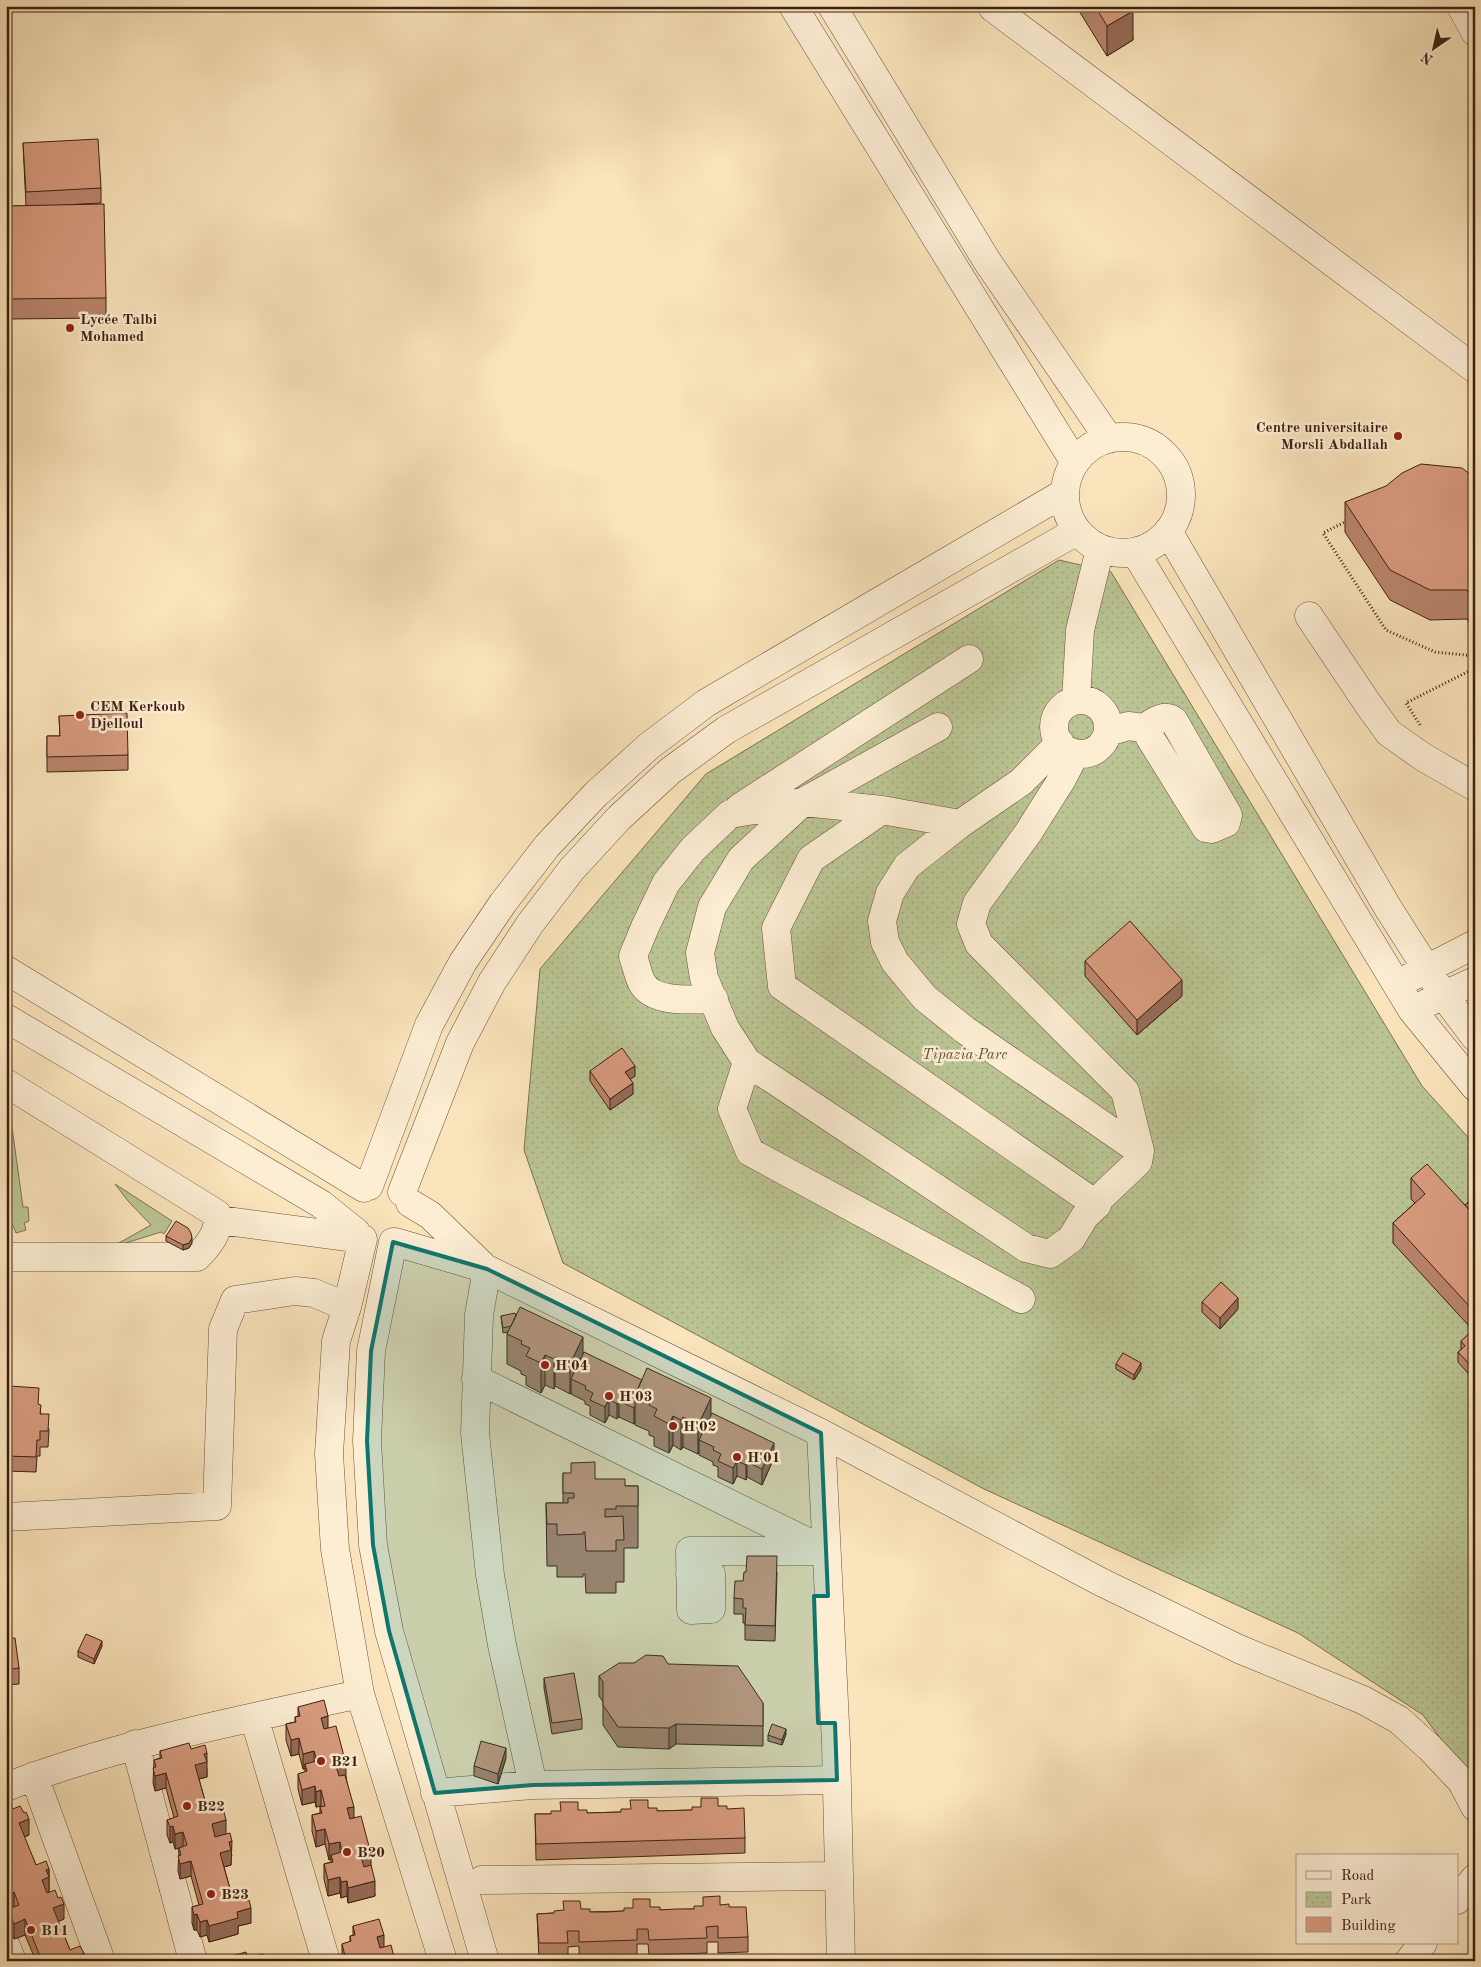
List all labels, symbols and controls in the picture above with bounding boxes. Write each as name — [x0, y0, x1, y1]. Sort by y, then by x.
north arrow — [1408, 22, 1458, 72]
text: N — [1419, 49, 1436, 67]
place label: Lycée Talbi Mohamed — [80, 313, 157, 345]
marker: Lycée Talbi Mohamed — [64, 322, 76, 334]
place label: Centre universitaire Morsli Abdallah — [1256, 421, 1388, 453]
marker: Centre universitaire Morsli Abdallah — [1392, 430, 1404, 442]
place label: CEM Kerkoub Djelloul — [90, 700, 185, 732]
marker: CEM Kerkoub Djelloul — [74, 709, 86, 721]
park label: Tipazia Parc — [922, 1048, 1008, 1063]
marker: H'04 — [539, 1359, 551, 1371]
place label: H'04 — [555, 1359, 588, 1374]
marker: H'03 — [603, 1390, 615, 1402]
place label: H'03 — [619, 1390, 652, 1405]
marker: H'02 — [667, 1420, 679, 1432]
place label: H'02 — [683, 1420, 716, 1435]
marker: H'01 — [731, 1451, 743, 1463]
place label: H'01 — [747, 1451, 780, 1466]
marker: B21 — [315, 1755, 327, 1767]
place label: B21 — [331, 1755, 359, 1770]
marker: B22 — [181, 1800, 193, 1812]
place label: B22 — [197, 1800, 225, 1815]
marker: B20 — [341, 1846, 353, 1858]
place label: B20 — [357, 1846, 385, 1861]
legend — [1296, 1854, 1458, 1944]
text: Road — [1341, 1869, 1375, 1884]
marker: B23 — [205, 1888, 217, 1900]
place label: B23 — [221, 1888, 249, 1903]
text: Park — [1341, 1893, 1372, 1908]
text: Building — [1341, 1919, 1396, 1934]
marker: B11 — [25, 1924, 37, 1936]
place label: B11 — [41, 1924, 69, 1939]

